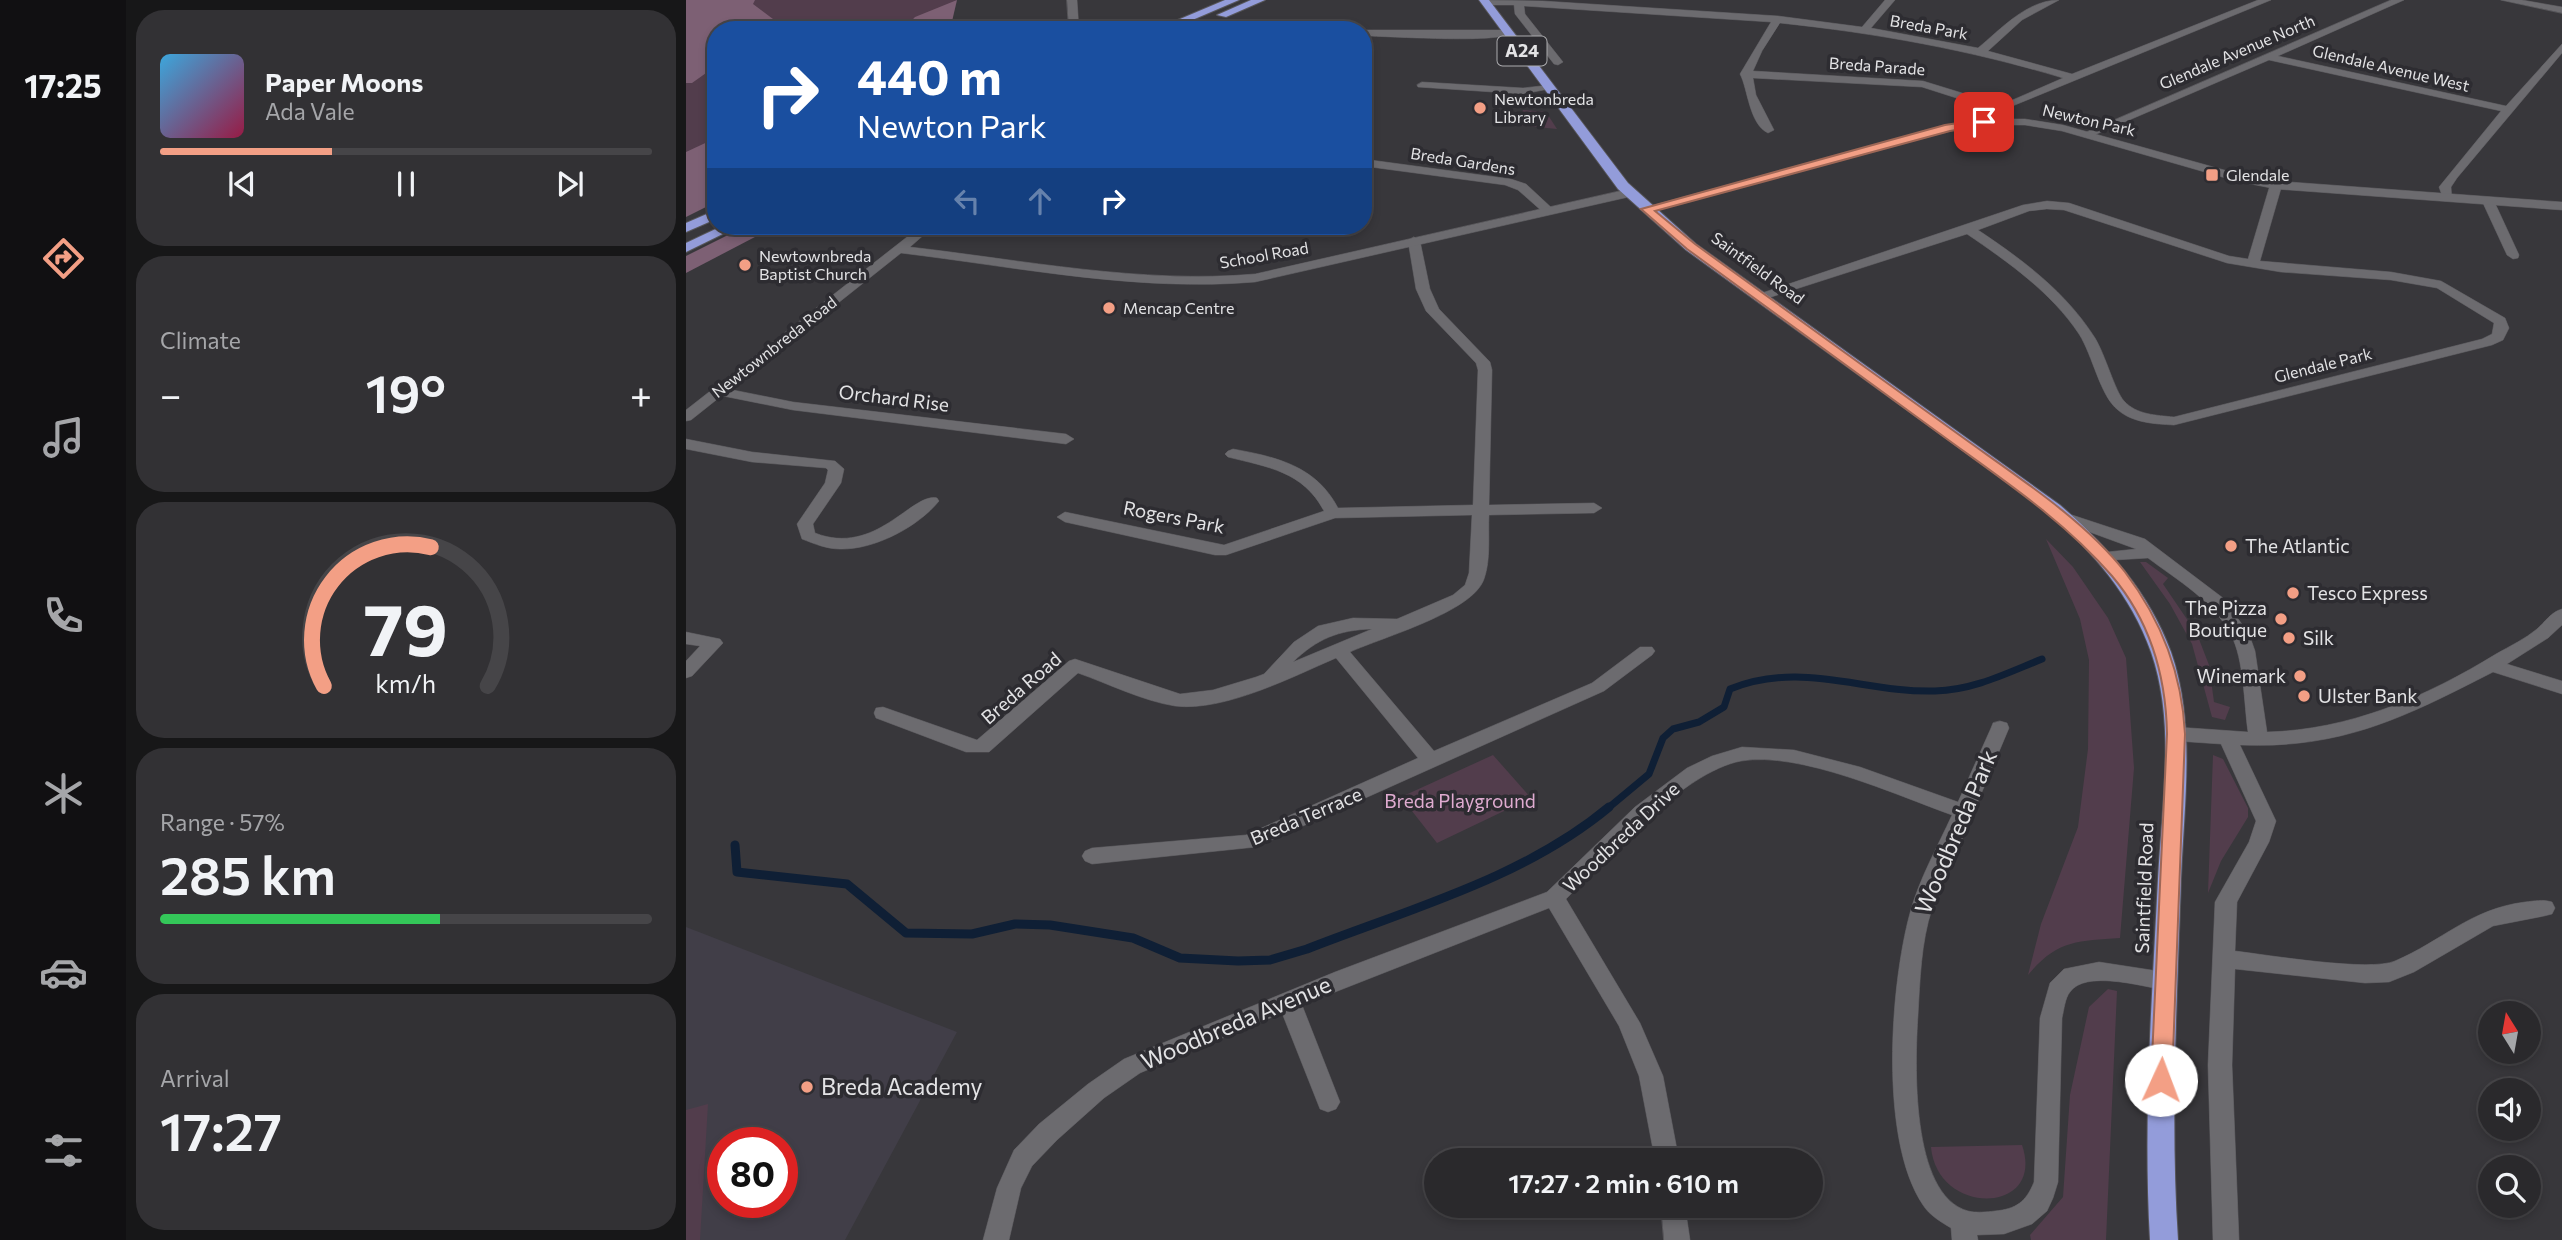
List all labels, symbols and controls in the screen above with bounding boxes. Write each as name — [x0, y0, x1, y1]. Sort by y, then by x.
street label: Breda Park — [1889, 10, 1970, 43]
street label: Glendale Avenue North — [2156, 10, 2317, 93]
road number: A24 — [1498, 36, 1546, 66]
street label: Glendale Avenue West — [2311, 40, 2472, 95]
text: 440 m — [857, 45, 1002, 105]
icon: right — [742, 49, 833, 140]
street label: Breda Parade — [1828, 53, 1926, 78]
text: 17:25 — [24, 65, 102, 105]
text: Paper Moons — [265, 66, 423, 97]
place label: Newtonbreda Library — [1494, 89, 1594, 126]
pin — [1954, 92, 2014, 152]
text: Ada Vale — [265, 97, 355, 125]
marker: Newtonbreda Library — [1472, 100, 1488, 116]
street label: Newton Park — [2041, 100, 2138, 140]
icon: arrive — [1965, 103, 2003, 141]
text: Newton Park — [857, 105, 1047, 145]
street label: Breda Gardens — [1409, 143, 1517, 178]
icon: previous — [223, 165, 261, 203]
icon: pause — [387, 165, 425, 203]
icon: next — [551, 165, 589, 203]
place label: Glendale — [2226, 165, 2290, 184]
marker: Glendale — [2204, 167, 2220, 183]
icon: left — [948, 182, 986, 220]
icon: ahead — [1021, 182, 1059, 220]
icon: right — [1094, 182, 1132, 220]
street label: Saintfield Road — [1708, 228, 1808, 308]
icon: directions — [39, 234, 88, 283]
street label: School Road — [1218, 237, 1310, 272]
place label: Newtownbreda Baptist Church — [759, 246, 871, 283]
marker: Newtownbreda Baptist Church — [737, 257, 753, 273]
street label: Newtownbreda Road — [708, 292, 840, 401]
place label: Mencap Centre — [1123, 298, 1234, 317]
marker: Mencap Centre — [1101, 300, 1117, 316]
text: Climate — [160, 326, 241, 354]
street label: Glendale Park — [2272, 343, 2374, 386]
text: 19° — [365, 360, 446, 424]
text: − — [160, 370, 182, 417]
text: + — [630, 370, 652, 417]
street label: Orchard Rise — [837, 379, 951, 416]
icon: music — [39, 413, 88, 462]
street label: Rogers Park — [1121, 495, 1227, 538]
place label: The Atlantic — [2245, 534, 2350, 557]
marker: The Atlantic — [2223, 538, 2239, 554]
place label: Tesco Express — [2307, 581, 2428, 604]
text: 79 — [364, 582, 448, 671]
marker: Tesco Express — [2285, 585, 2301, 601]
icon: phone — [39, 591, 88, 640]
place label: The Pizza Boutique — [2185, 596, 2267, 641]
marker: The Pizza Boutique — [2273, 611, 2289, 627]
place label: Silk — [2303, 626, 2334, 649]
marker: Silk — [2281, 630, 2297, 646]
street label: Breda Road — [976, 647, 1065, 729]
place label: Winemark — [2196, 664, 2286, 687]
text: km/h — [376, 668, 436, 698]
marker: Winemark — [2292, 668, 2308, 684]
place label: Ulster Bank — [2318, 684, 2418, 707]
marker: Ulster Bank — [2296, 688, 2312, 704]
street label: Woodbreda Park — [1908, 745, 2002, 918]
icon: climate — [39, 769, 88, 818]
street label: Woodbreda Drive — [1558, 777, 1684, 896]
street label: Breda Terrace — [1246, 782, 1365, 849]
park label: Breda Playground — [1384, 789, 1536, 812]
text: Range · 57% — [160, 808, 285, 836]
street label: Saintfield Road — [2130, 822, 2157, 954]
text: 285 km — [160, 842, 336, 906]
icon: car — [39, 948, 88, 997]
street label: Woodbreda Avenue — [1136, 969, 1335, 1075]
north arrow — [2478, 1001, 2541, 1064]
map controls — [2478, 1001, 2541, 1218]
position arrow — [2124, 1043, 2198, 1117]
text: Arrival — [160, 1064, 230, 1092]
place label: Breda Academy — [821, 1072, 982, 1100]
button: sound — [2478, 1078, 2541, 1141]
marker: Breda Academy — [799, 1079, 815, 1095]
text: 17:27 — [160, 1098, 282, 1162]
icon: filters — [39, 1126, 88, 1175]
speed limit sign: 80 — [707, 1127, 798, 1218]
button: search — [2478, 1155, 2541, 1218]
text: 17:27 · 2 min · 610 m — [1508, 1167, 1739, 1198]

